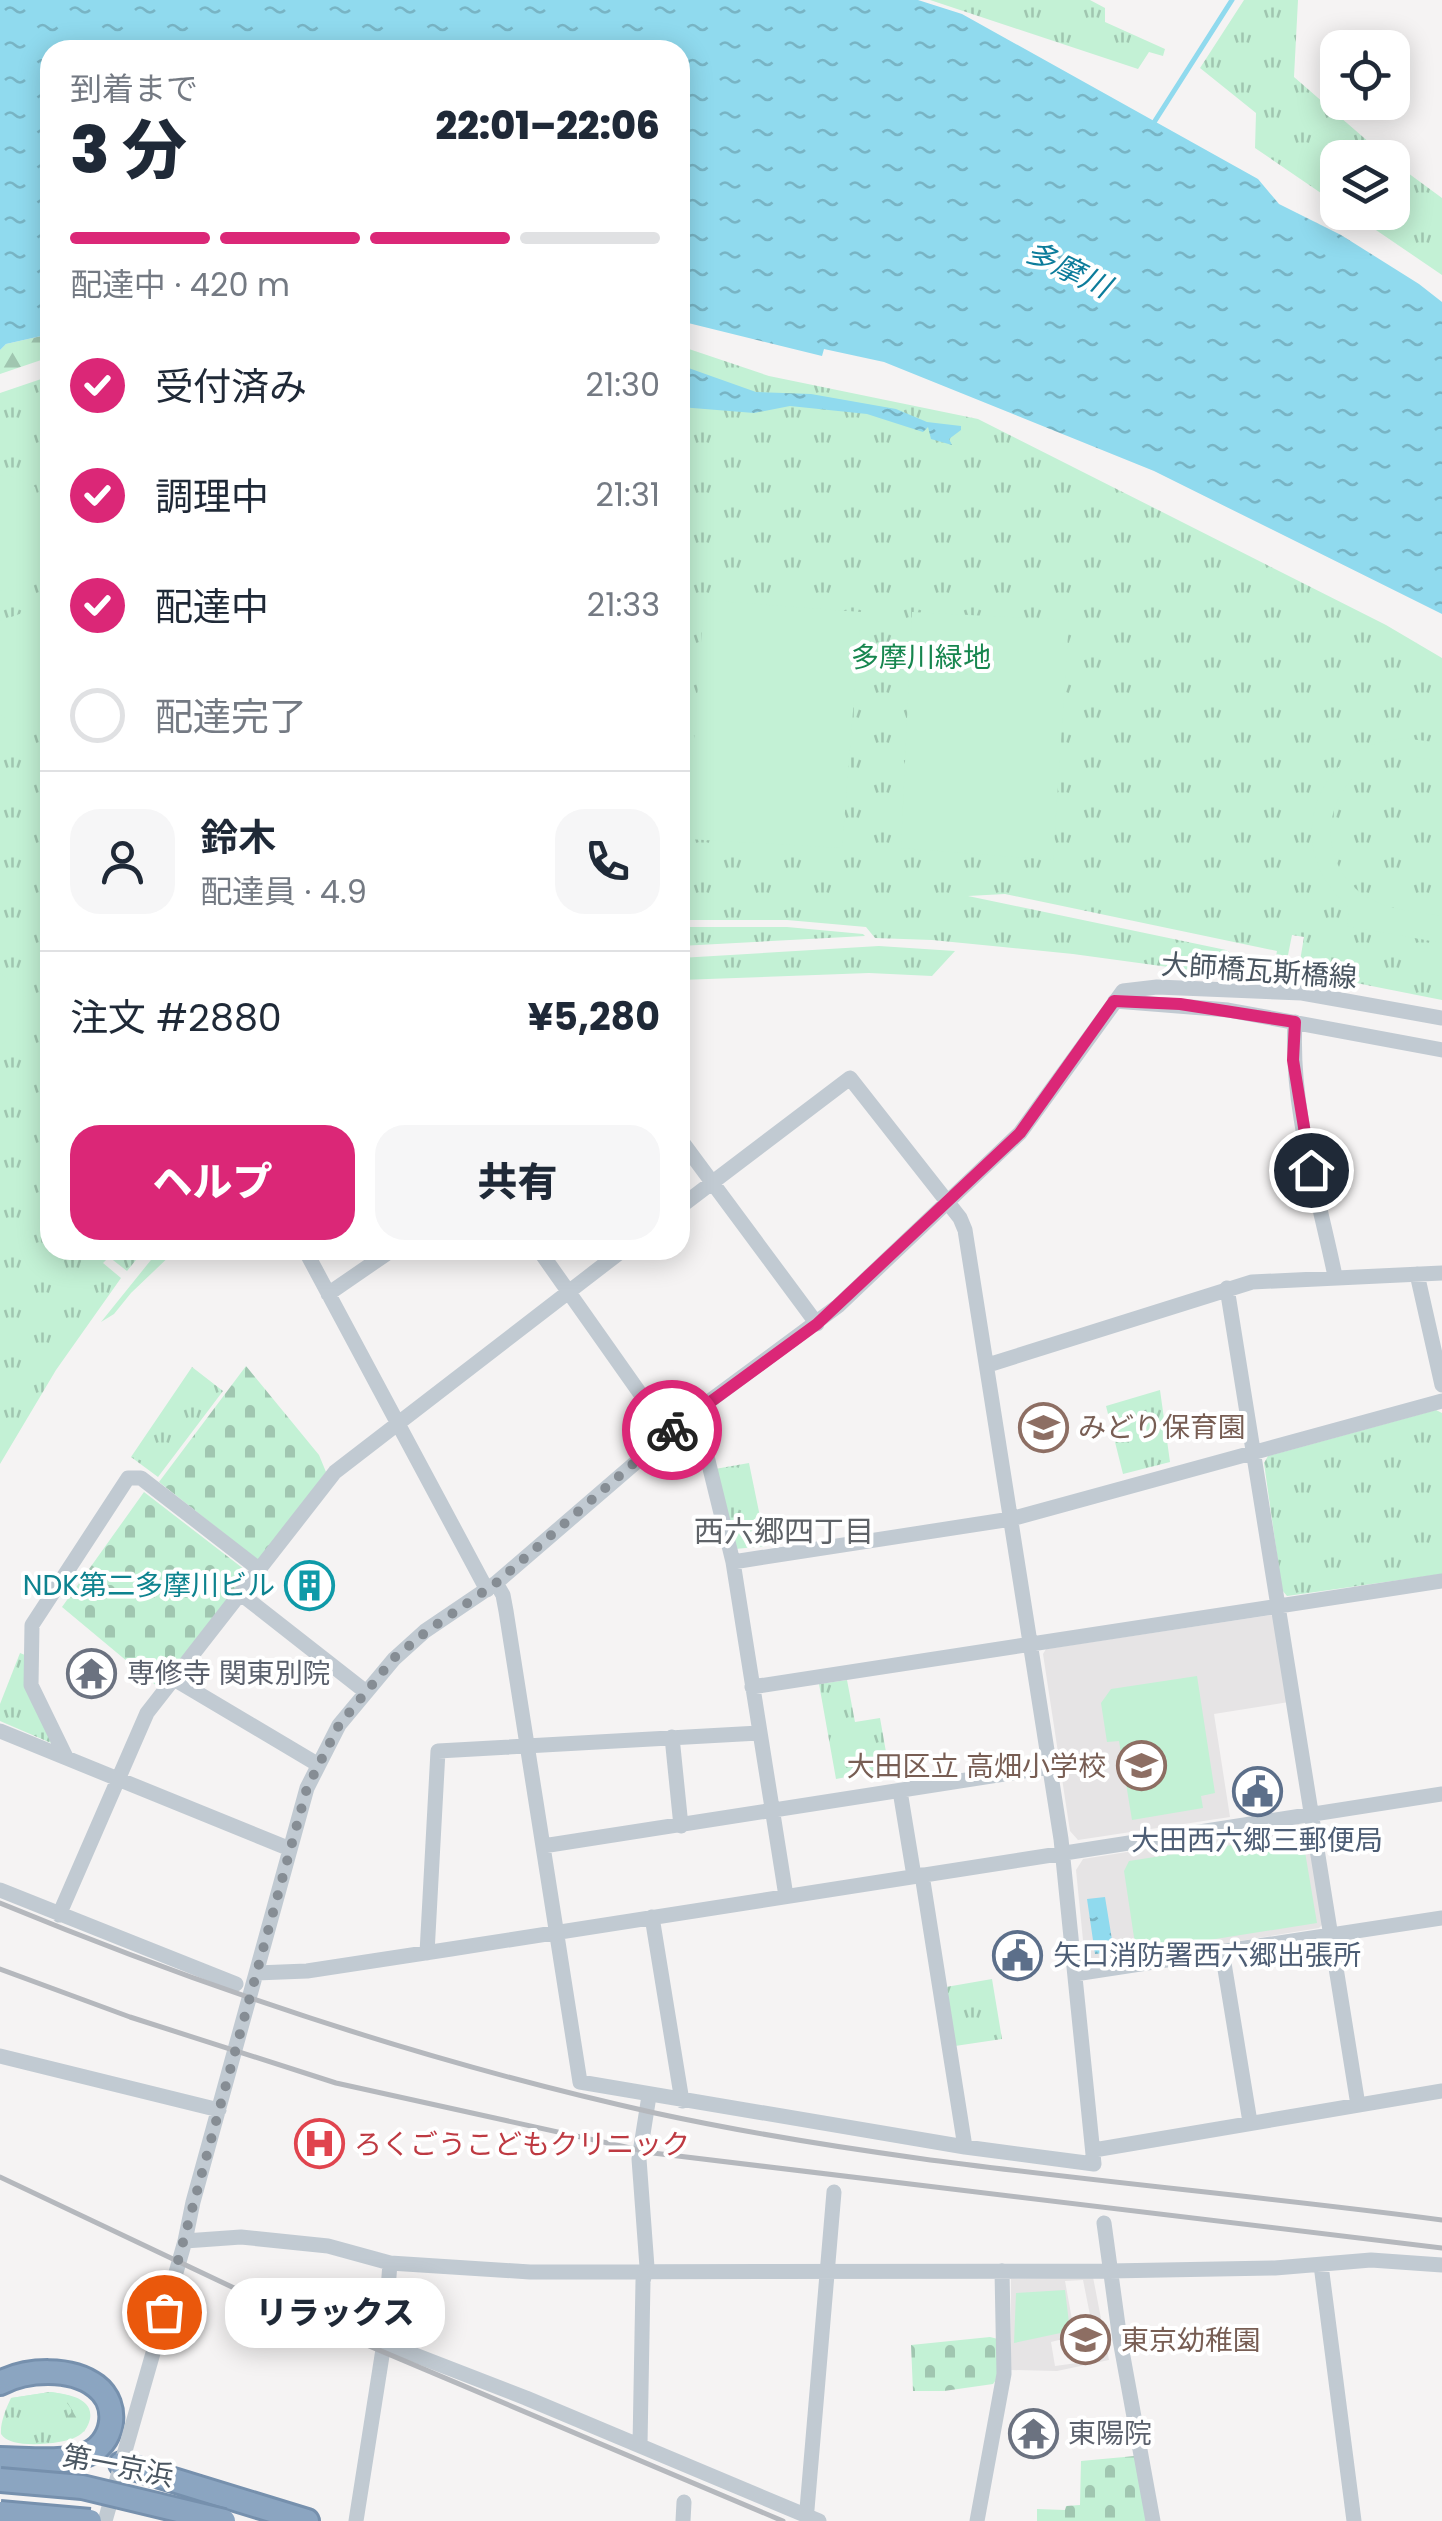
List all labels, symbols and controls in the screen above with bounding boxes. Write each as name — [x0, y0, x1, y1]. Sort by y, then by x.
map controls — [1320, 30, 1410, 230]
button: locate — [1320, 30, 1410, 120]
text: 到着まで — [70, 66, 198, 111]
text: 22:01–22:06 — [436, 99, 660, 152]
text: 3 分 — [70, 105, 187, 196]
button: layers — [1320, 140, 1410, 230]
water label: 多摩川 — [1018, 230, 1121, 309]
text: 配達中 · 420 m — [70, 262, 290, 307]
icon: check — [70, 358, 125, 413]
text: 受付済み — [155, 360, 307, 413]
text: 21:30 — [586, 362, 660, 407]
icon: check — [70, 468, 125, 523]
text: 調理中 — [155, 470, 269, 523]
text: 21:31 — [595, 472, 660, 517]
icon: check — [70, 578, 125, 633]
text: 配達中 — [155, 580, 269, 633]
text: 21:33 — [587, 582, 660, 627]
park label: 多摩川緑地 — [851, 638, 991, 677]
text: 配達完了 — [155, 690, 307, 743]
button: person — [70, 809, 175, 914]
button: phone — [555, 809, 660, 914]
text: 鈴木 — [200, 811, 276, 864]
text: 配達員 · 4.9 — [200, 869, 367, 914]
street label: 大師橋瓦斯橋線 — [1160, 945, 1358, 997]
text: ¥5,280 — [528, 990, 660, 1043]
text: 注文 #2880 — [70, 991, 282, 1044]
button: ヘルプ — [70, 1125, 355, 1240]
button: 共有 — [375, 1125, 660, 1240]
pin — [1269, 1128, 1354, 1213]
icon: home — [1284, 1143, 1339, 1198]
courier — [622, 1380, 722, 1480]
school or university icon: みどり保育園 — [1017, 1401, 1069, 1453]
icon: bike — [645, 1403, 700, 1458]
place label: みどり保育園 — [1078, 1408, 1246, 1447]
district label: 西六郷四丁目 — [694, 1510, 874, 1553]
building icon: NDK第二多摩川ビル — [284, 1559, 336, 1611]
place label: NDK第二多摩川ビル — [23, 1566, 275, 1605]
temple icon: 専修寺 関東別院 — [66, 1647, 118, 1699]
place label: 専修寺 関東別院 — [127, 1654, 330, 1693]
school or university icon: 大田区立 高畑小学校 — [1115, 1740, 1167, 1792]
place label: 大田区立 高畑小学校 — [847, 1747, 1106, 1786]
public building icon: 大田西六郷三郵便局 — [1231, 1766, 1283, 1818]
place label: 大田西六郷三郵便局 — [1131, 1821, 1383, 1860]
public building icon: 矢口消防署西六郷出張所 — [992, 1929, 1044, 1981]
place label: 矢口消防署西六郷出張所 — [1053, 1936, 1361, 1975]
hospital icon: ろくごうこどもクリニック — [293, 2118, 345, 2170]
place label: ろくごうこどもクリニック — [354, 2125, 690, 2164]
pin — [122, 2270, 207, 2355]
callout: リラックス — [224, 2277, 444, 2347]
icon: bag — [137, 2285, 192, 2340]
text: リラックス — [255, 2290, 415, 2335]
school or university icon: 東京幼稚園 — [1060, 2314, 1112, 2366]
place label: 東京幼稚園 — [1121, 2321, 1261, 2360]
temple icon: 東陽院 — [1007, 2407, 1059, 2459]
place label: 東陽院 — [1068, 2414, 1152, 2453]
street label: 第一京浜 — [59, 2436, 177, 2496]

